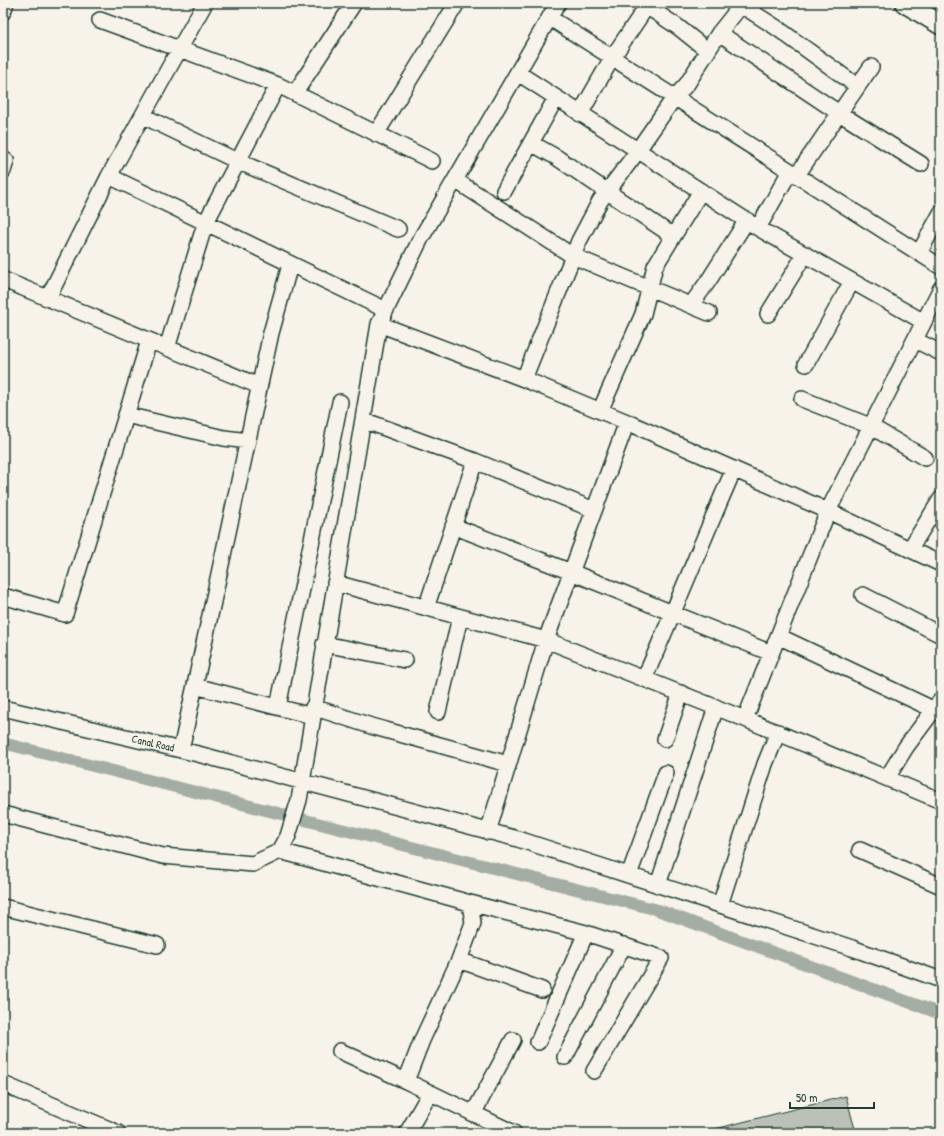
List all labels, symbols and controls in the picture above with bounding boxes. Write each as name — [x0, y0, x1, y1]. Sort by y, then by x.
street label: Canal Road — [130, 731, 176, 755]
scale bar — [790, 1084, 874, 1110]
text: 50 m — [796, 1089, 817, 1106]

